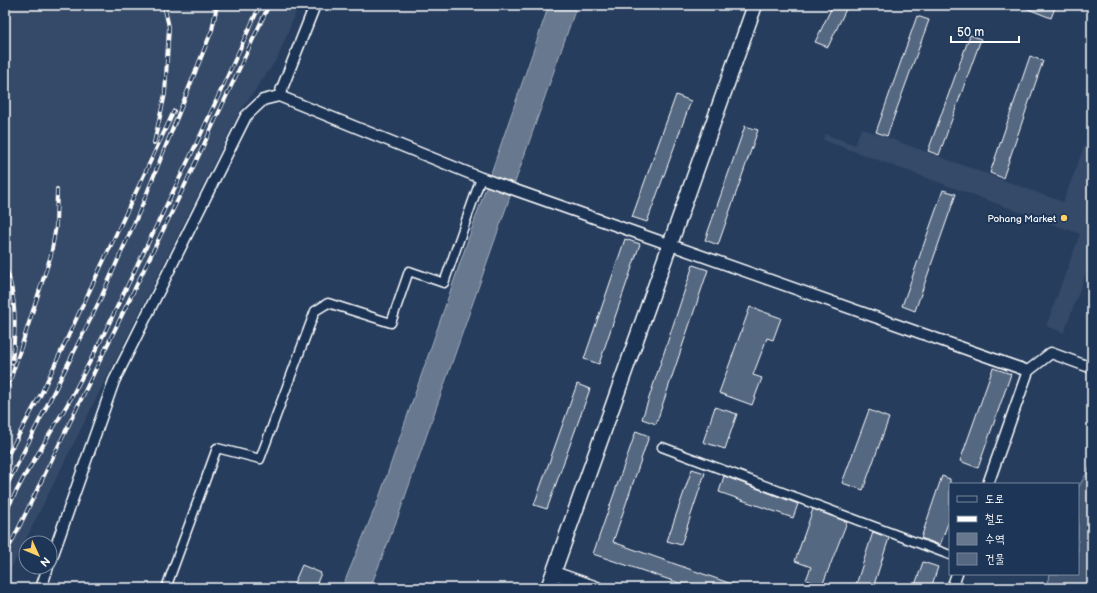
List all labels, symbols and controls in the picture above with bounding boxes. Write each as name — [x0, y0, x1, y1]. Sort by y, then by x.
scale bar — [951, 18, 1019, 44]
text: 50 m — [957, 25, 984, 40]
place label: Pohang Market — [988, 213, 1056, 225]
marker: Pohang Market — [1059, 213, 1069, 223]
legend — [949, 483, 1079, 575]
text: 도로 — [985, 492, 1004, 507]
text: 철도 — [985, 512, 1004, 527]
text: 수역 — [985, 532, 1005, 547]
north arrow — [18, 535, 58, 575]
text: 건물 — [985, 552, 1005, 567]
text: N — [37, 554, 52, 569]

